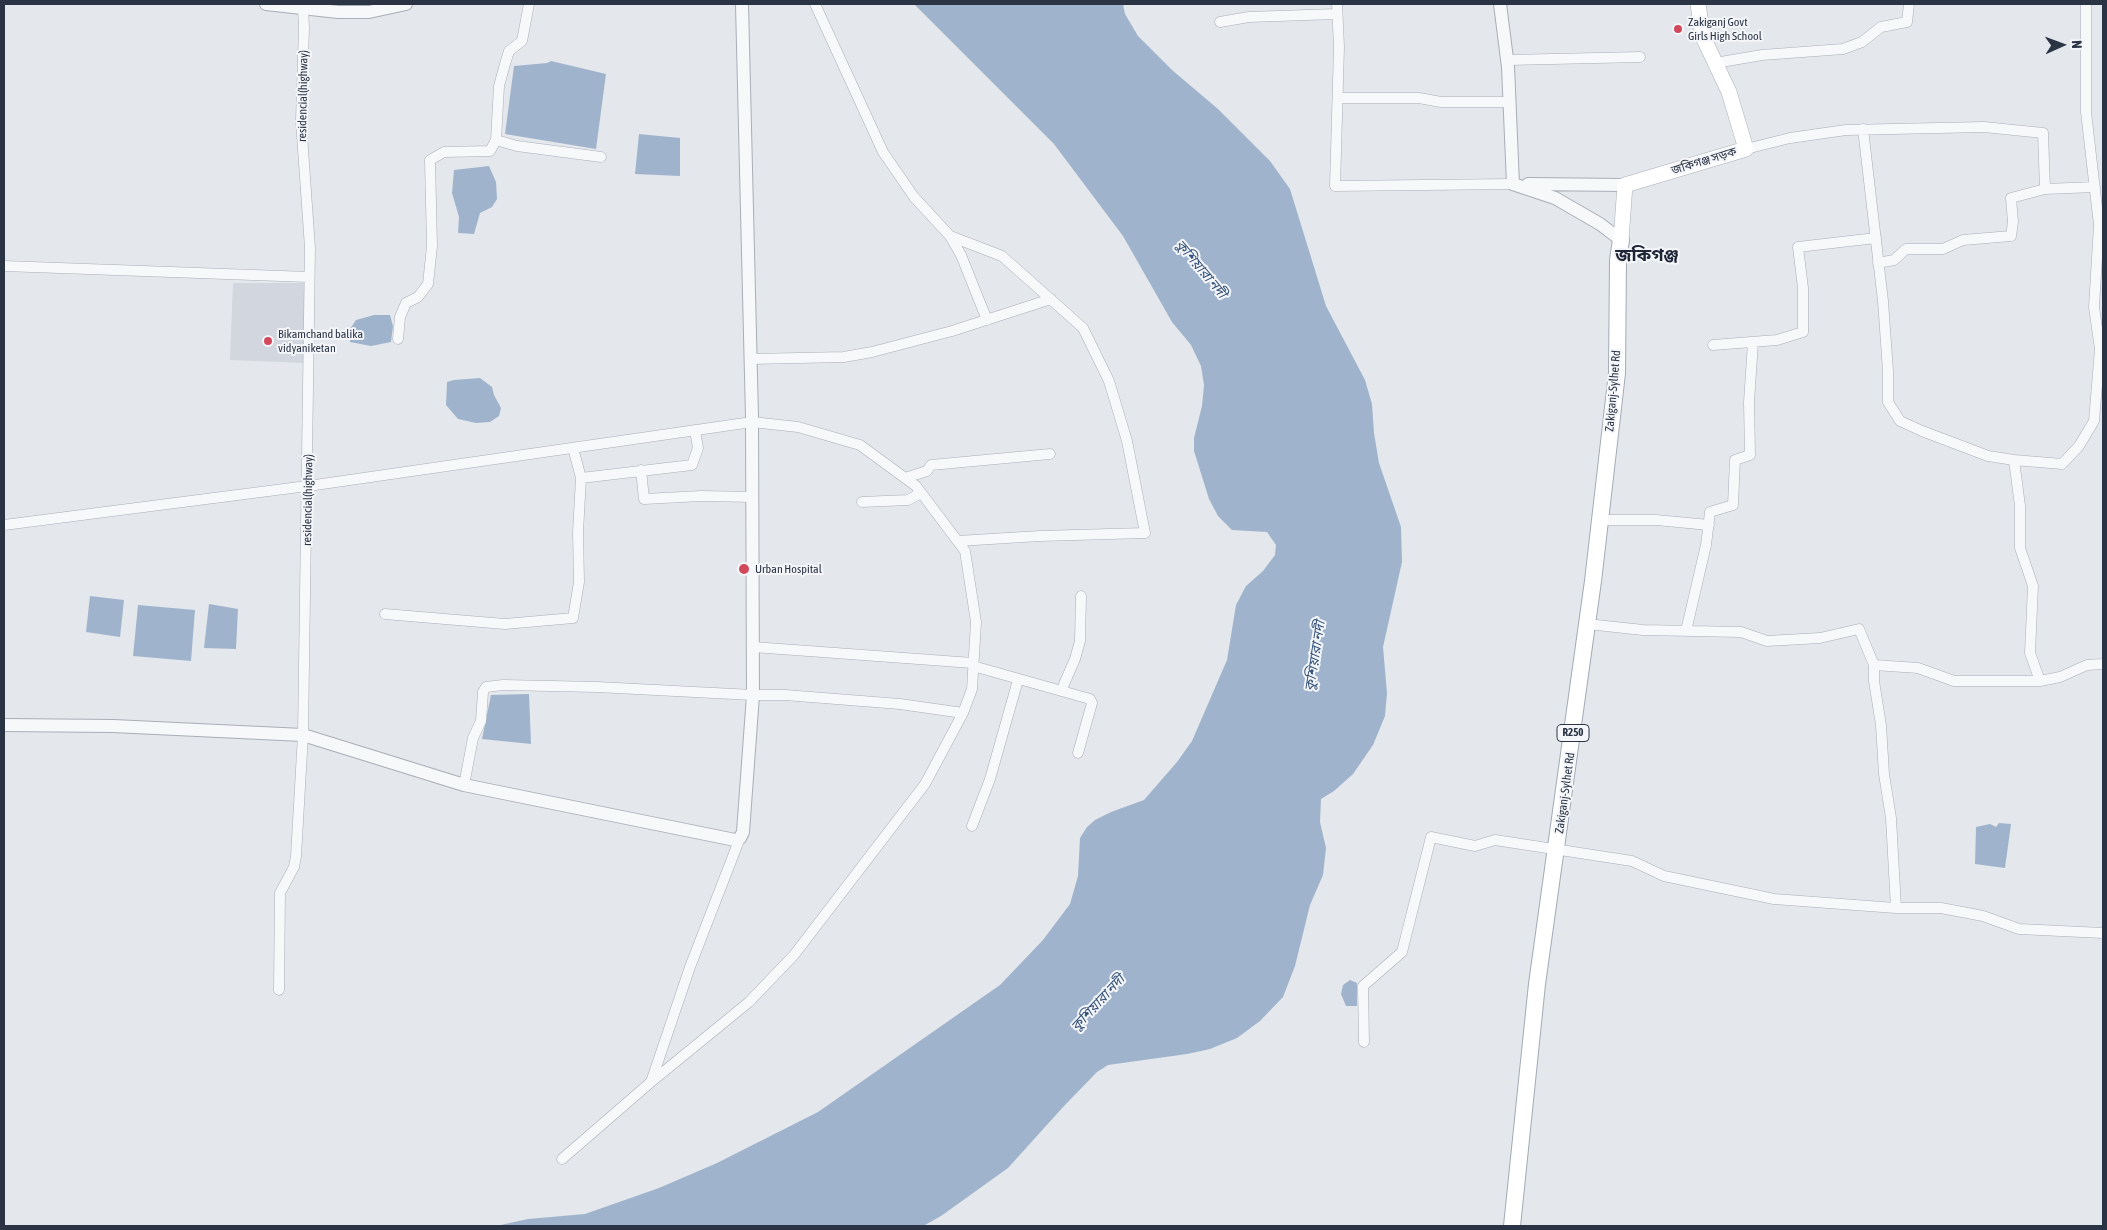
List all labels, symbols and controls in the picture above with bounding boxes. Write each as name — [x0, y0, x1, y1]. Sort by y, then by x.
place label: Zakiganj Govt Girls High School — [1688, 15, 1762, 43]
north arrow — [2037, 20, 2087, 70]
marker: Zakiganj Govt Girls High School — [1672, 23, 1684, 35]
text: N — [2069, 40, 2085, 49]
street label: residencial(highway) — [295, 50, 311, 142]
street label: জকিগঞ্জ সড়ক — [1670, 144, 1738, 178]
water label: কুশিয়ারা নদী — [1172, 236, 1230, 302]
district label: জকিগঞ্জ — [1615, 244, 1679, 266]
place label: Bikamchand balika vidyaniketan — [278, 327, 363, 355]
marker: Bikamchand balika vidyaniketan — [262, 335, 274, 347]
street label: Zakiganj-Sylhet Rd — [1602, 350, 1624, 432]
street label: residencial(highway) — [300, 454, 316, 546]
marker: Urban Hospital — [737, 562, 751, 576]
place label: Urban Hospital — [755, 562, 822, 576]
water label: কুশিয়ারা নদী — [1301, 620, 1329, 692]
road number: R250 — [1557, 724, 1589, 741]
street label: Zakiganj-Sylhet Rd — [1552, 751, 1578, 835]
water label: কুশিয়ারা নদী — [1068, 971, 1128, 1035]

